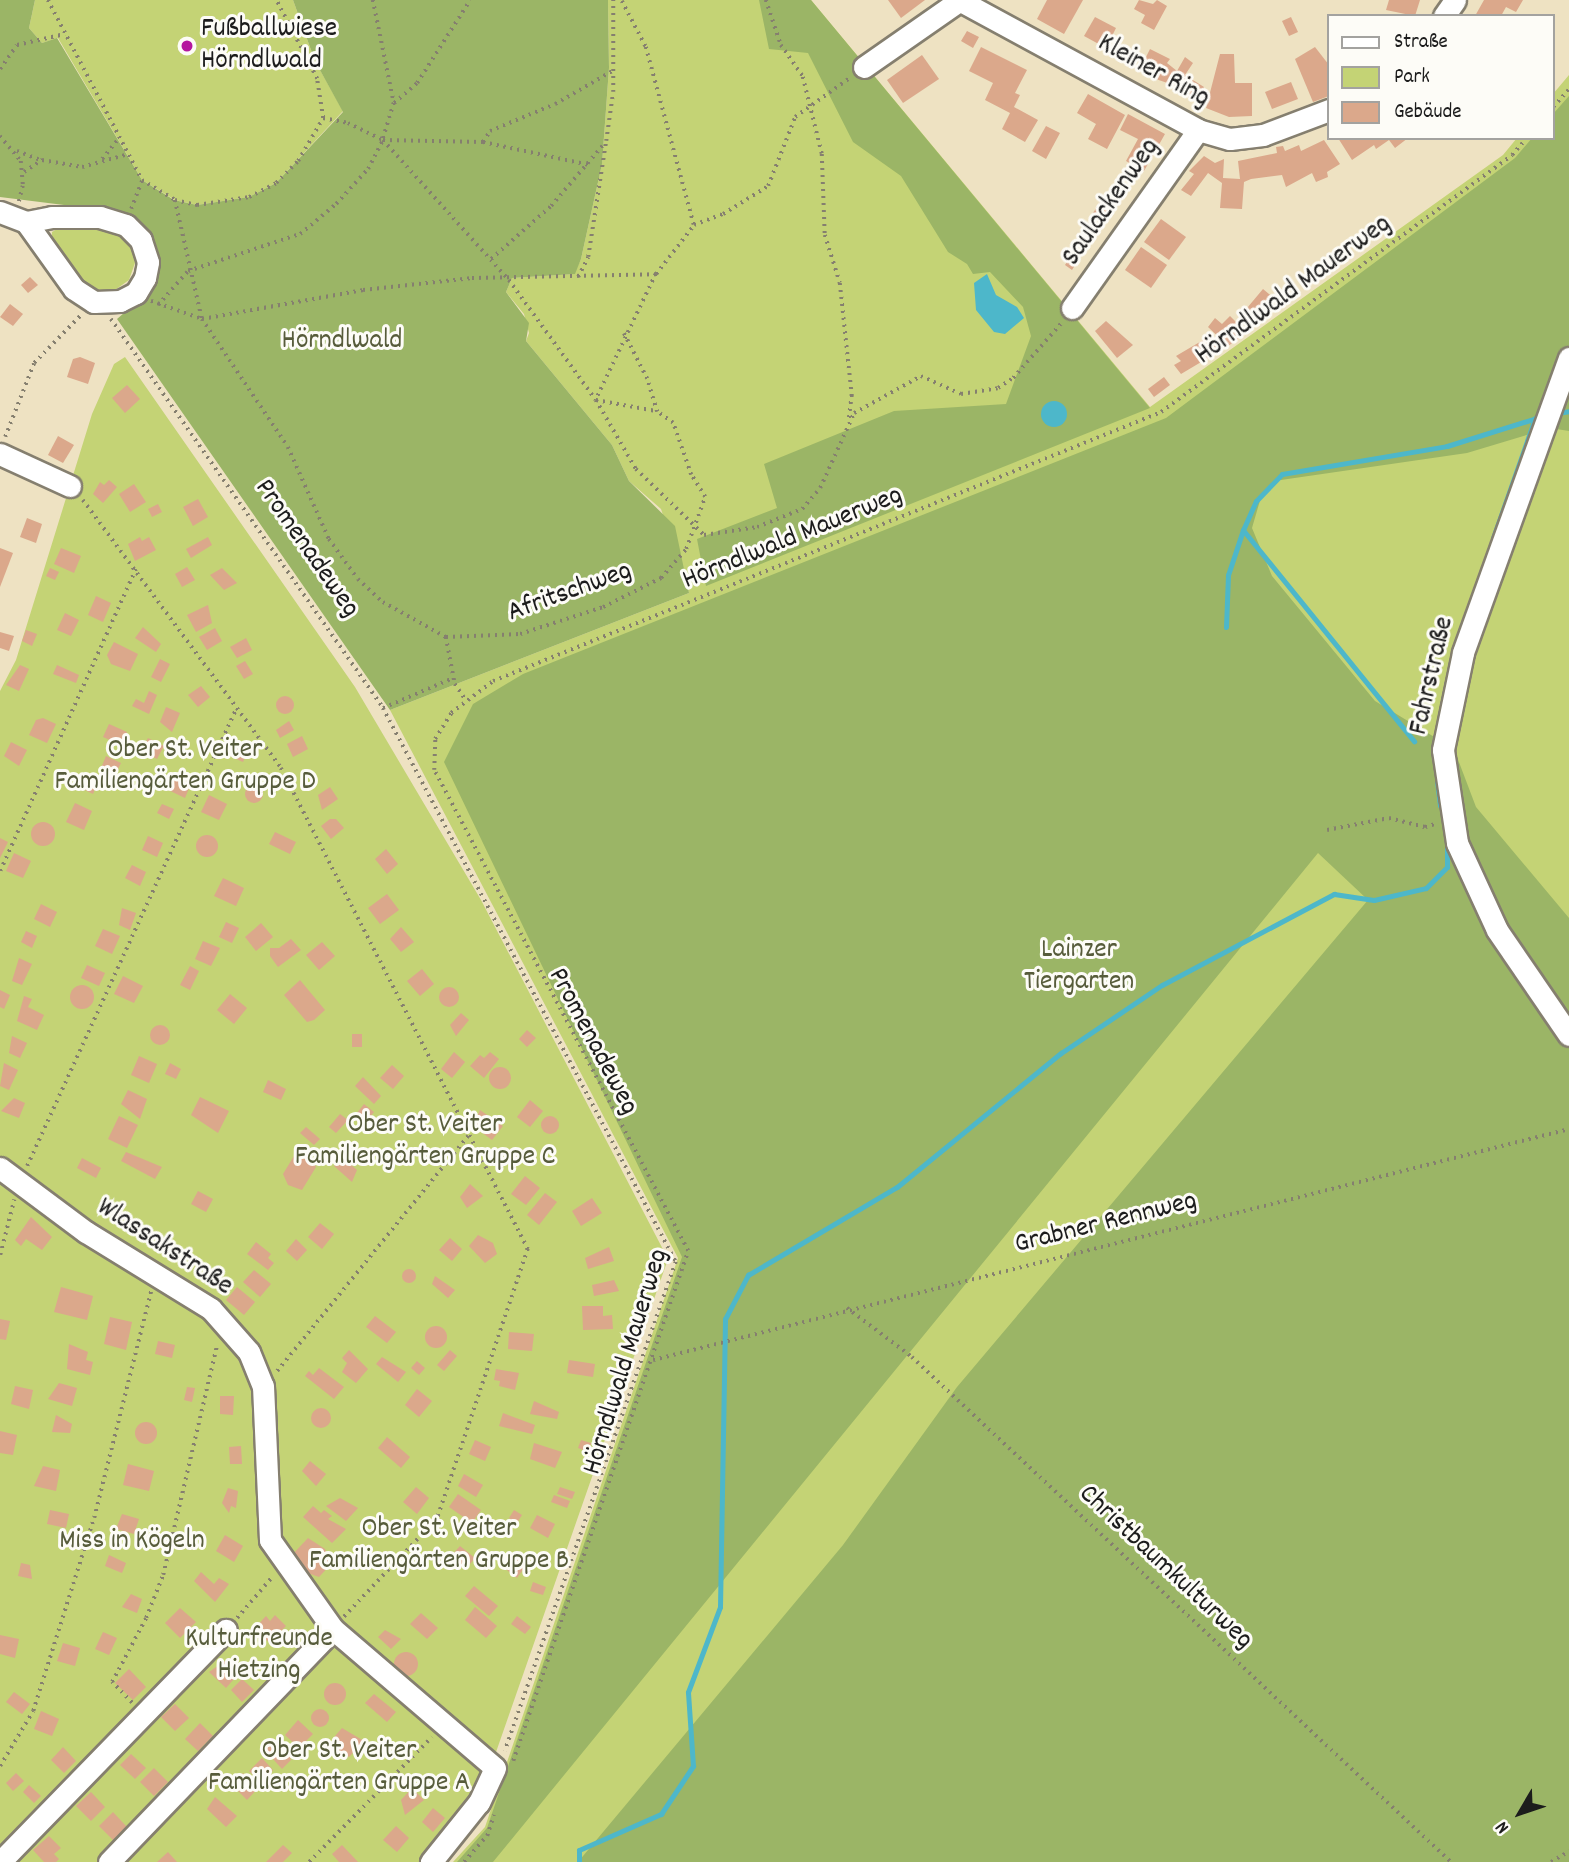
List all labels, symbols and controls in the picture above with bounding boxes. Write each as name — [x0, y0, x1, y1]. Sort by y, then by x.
place label: Fußballwiese Hörndlwald — [201, 13, 337, 79]
legend — [1328, 14, 1555, 140]
street label: Kleiner Ring — [1091, 27, 1215, 117]
text: Straße — [1394, 28, 1448, 58]
marker: Fußballwiese Hörndlwald — [179, 38, 195, 54]
text: Park — [1394, 63, 1430, 93]
text: Gebäude — [1394, 98, 1462, 128]
street label: Saulackenweg — [1056, 133, 1168, 273]
street label: Hörndlwald Mauerweg — [1189, 209, 1399, 373]
park label: Hörndlwald — [282, 325, 402, 359]
street label: Promenadeweg — [246, 473, 366, 625]
street label: Hörndlwald Mauerweg — [678, 480, 908, 598]
street label: Afritschweg — [503, 555, 637, 631]
street label: Fahrstraße — [1403, 614, 1463, 738]
park label: Ober St. Veiter Familiengärten Gruppe D — [54, 734, 316, 800]
park label: Lainzer Tiergarten — [1024, 934, 1134, 1000]
street label: Promenadeweg — [539, 963, 645, 1121]
park label: Ober St. Veiter Familiengärten Gruppe C — [295, 1109, 555, 1175]
street label: Grabner Rennweg — [1012, 1185, 1200, 1263]
street label: Wlassakstraße — [90, 1192, 238, 1304]
street label: Hörndlwald Mauerweg — [577, 1245, 677, 1479]
street label: Christbaumkulturweg — [1071, 1478, 1259, 1658]
park label: Ober St. Veiter Familiengärten Gruppe B — [309, 1513, 569, 1579]
park label: Miss in Kögeln — [59, 1525, 205, 1559]
park label: Kulturfreunde Hietzing — [185, 1623, 333, 1689]
park label: Ober St. Veiter Familiengärten Gruppe A — [208, 1735, 470, 1801]
north arrow — [1485, 1778, 1555, 1848]
text: N — [1490, 1814, 1517, 1839]

